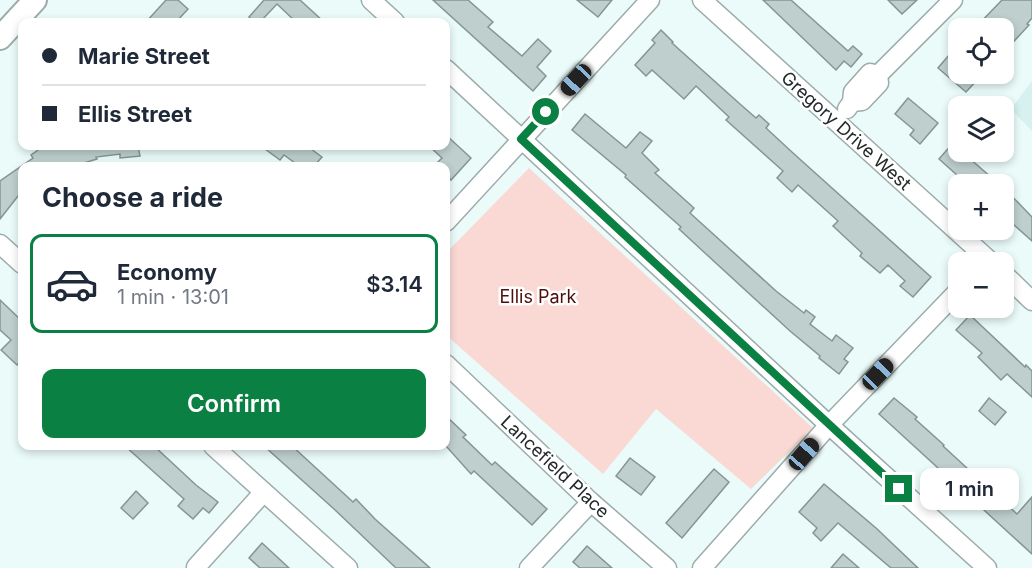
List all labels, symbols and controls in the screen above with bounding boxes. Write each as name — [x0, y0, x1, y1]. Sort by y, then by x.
map controls — [948, 18, 1014, 318]
button: locate — [948, 18, 1014, 84]
text: Marie Street — [78, 43, 210, 69]
car — [557, 61, 595, 99]
street label: Gregory Drive West — [777, 67, 915, 194]
button: layers — [948, 96, 1014, 162]
route start — [532, 98, 559, 125]
text: Ellis Street — [78, 101, 192, 127]
button: + — [948, 174, 1014, 240]
text: Choose a ride — [42, 181, 223, 214]
button: − — [948, 252, 1014, 318]
icon: car — [45, 257, 99, 311]
text: Economy — [117, 259, 217, 285]
text: $3.14 — [366, 271, 423, 297]
text: 1 min · 13:01 — [117, 285, 229, 309]
park label: Ellis Park — [499, 286, 577, 307]
car — [859, 355, 897, 393]
button: Confirm — [42, 369, 426, 438]
street label: Lancefield Place — [497, 411, 614, 522]
car — [785, 435, 823, 473]
callout: 1 min — [920, 468, 1019, 510]
route end — [885, 475, 912, 502]
text: 1 min — [945, 477, 994, 501]

